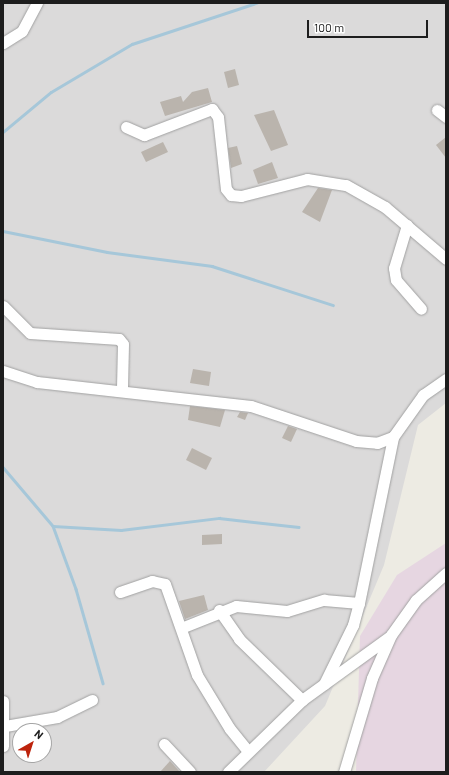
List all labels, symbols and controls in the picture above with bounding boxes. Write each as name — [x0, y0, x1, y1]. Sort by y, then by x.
scale bar — [309, 12, 430, 38]
text: 100 m — [314, 20, 344, 34]
north arrow — [12, 723, 52, 763]
text: N — [32, 727, 46, 741]

